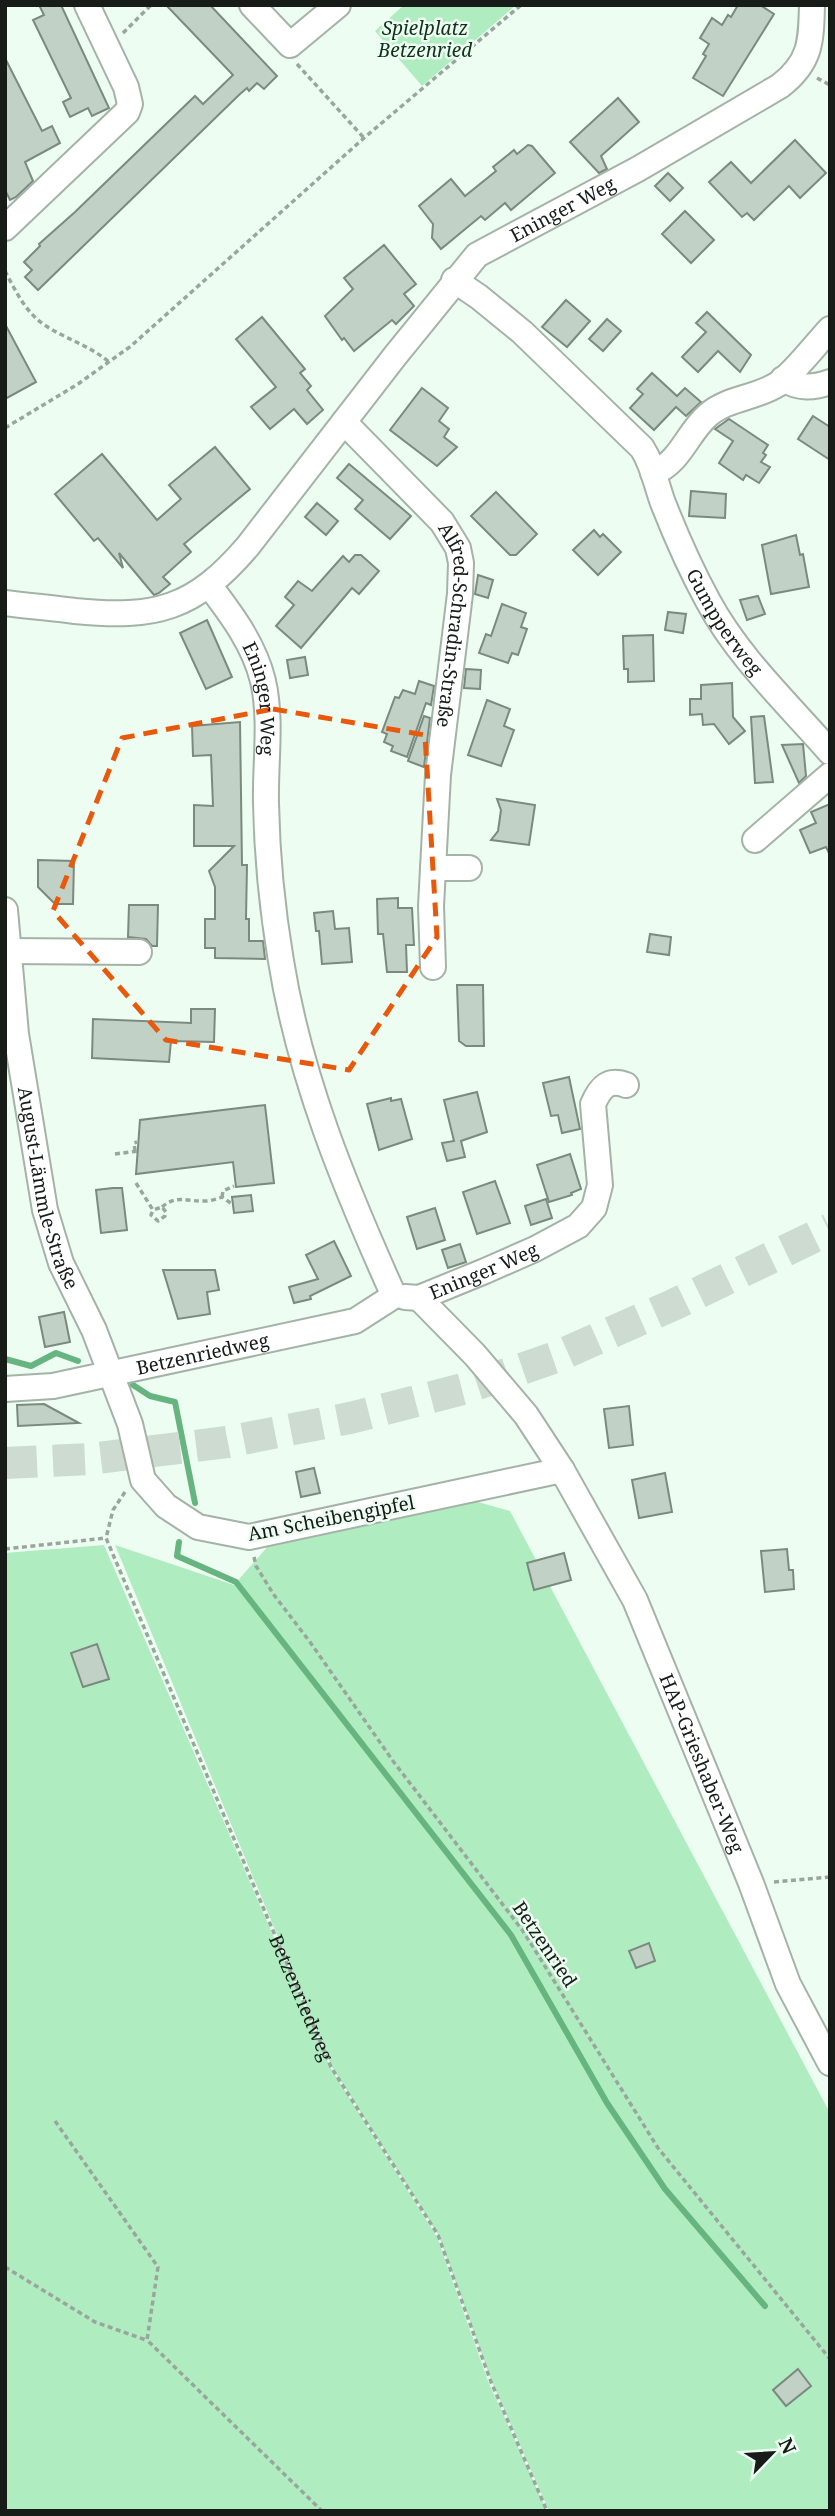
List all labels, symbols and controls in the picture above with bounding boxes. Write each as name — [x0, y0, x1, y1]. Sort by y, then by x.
park label: Spielplatz Betzenried — [377, 15, 473, 63]
street label: Eninger Weg — [505, 171, 620, 248]
street label: Alfred-Schradin-Straße — [431, 517, 474, 729]
street label: Gumpperweg — [680, 564, 769, 681]
street label: Eninger Weg — [237, 637, 281, 756]
street label: August-Lämmle-Straße — [12, 1085, 85, 1294]
street label: Eninger Weg — [425, 1236, 542, 1305]
street label: Betzenriedweg — [134, 1327, 271, 1381]
street label: Am Scheibengipfel — [245, 1489, 417, 1547]
street label: HAP-Grieshaber-Weg — [654, 1670, 750, 1857]
street label: Betzenried — [507, 1896, 583, 1992]
street label: Betzenriedweg — [263, 1930, 340, 2065]
north arrow — [737, 2418, 807, 2488]
text: N — [772, 2434, 802, 2458]

